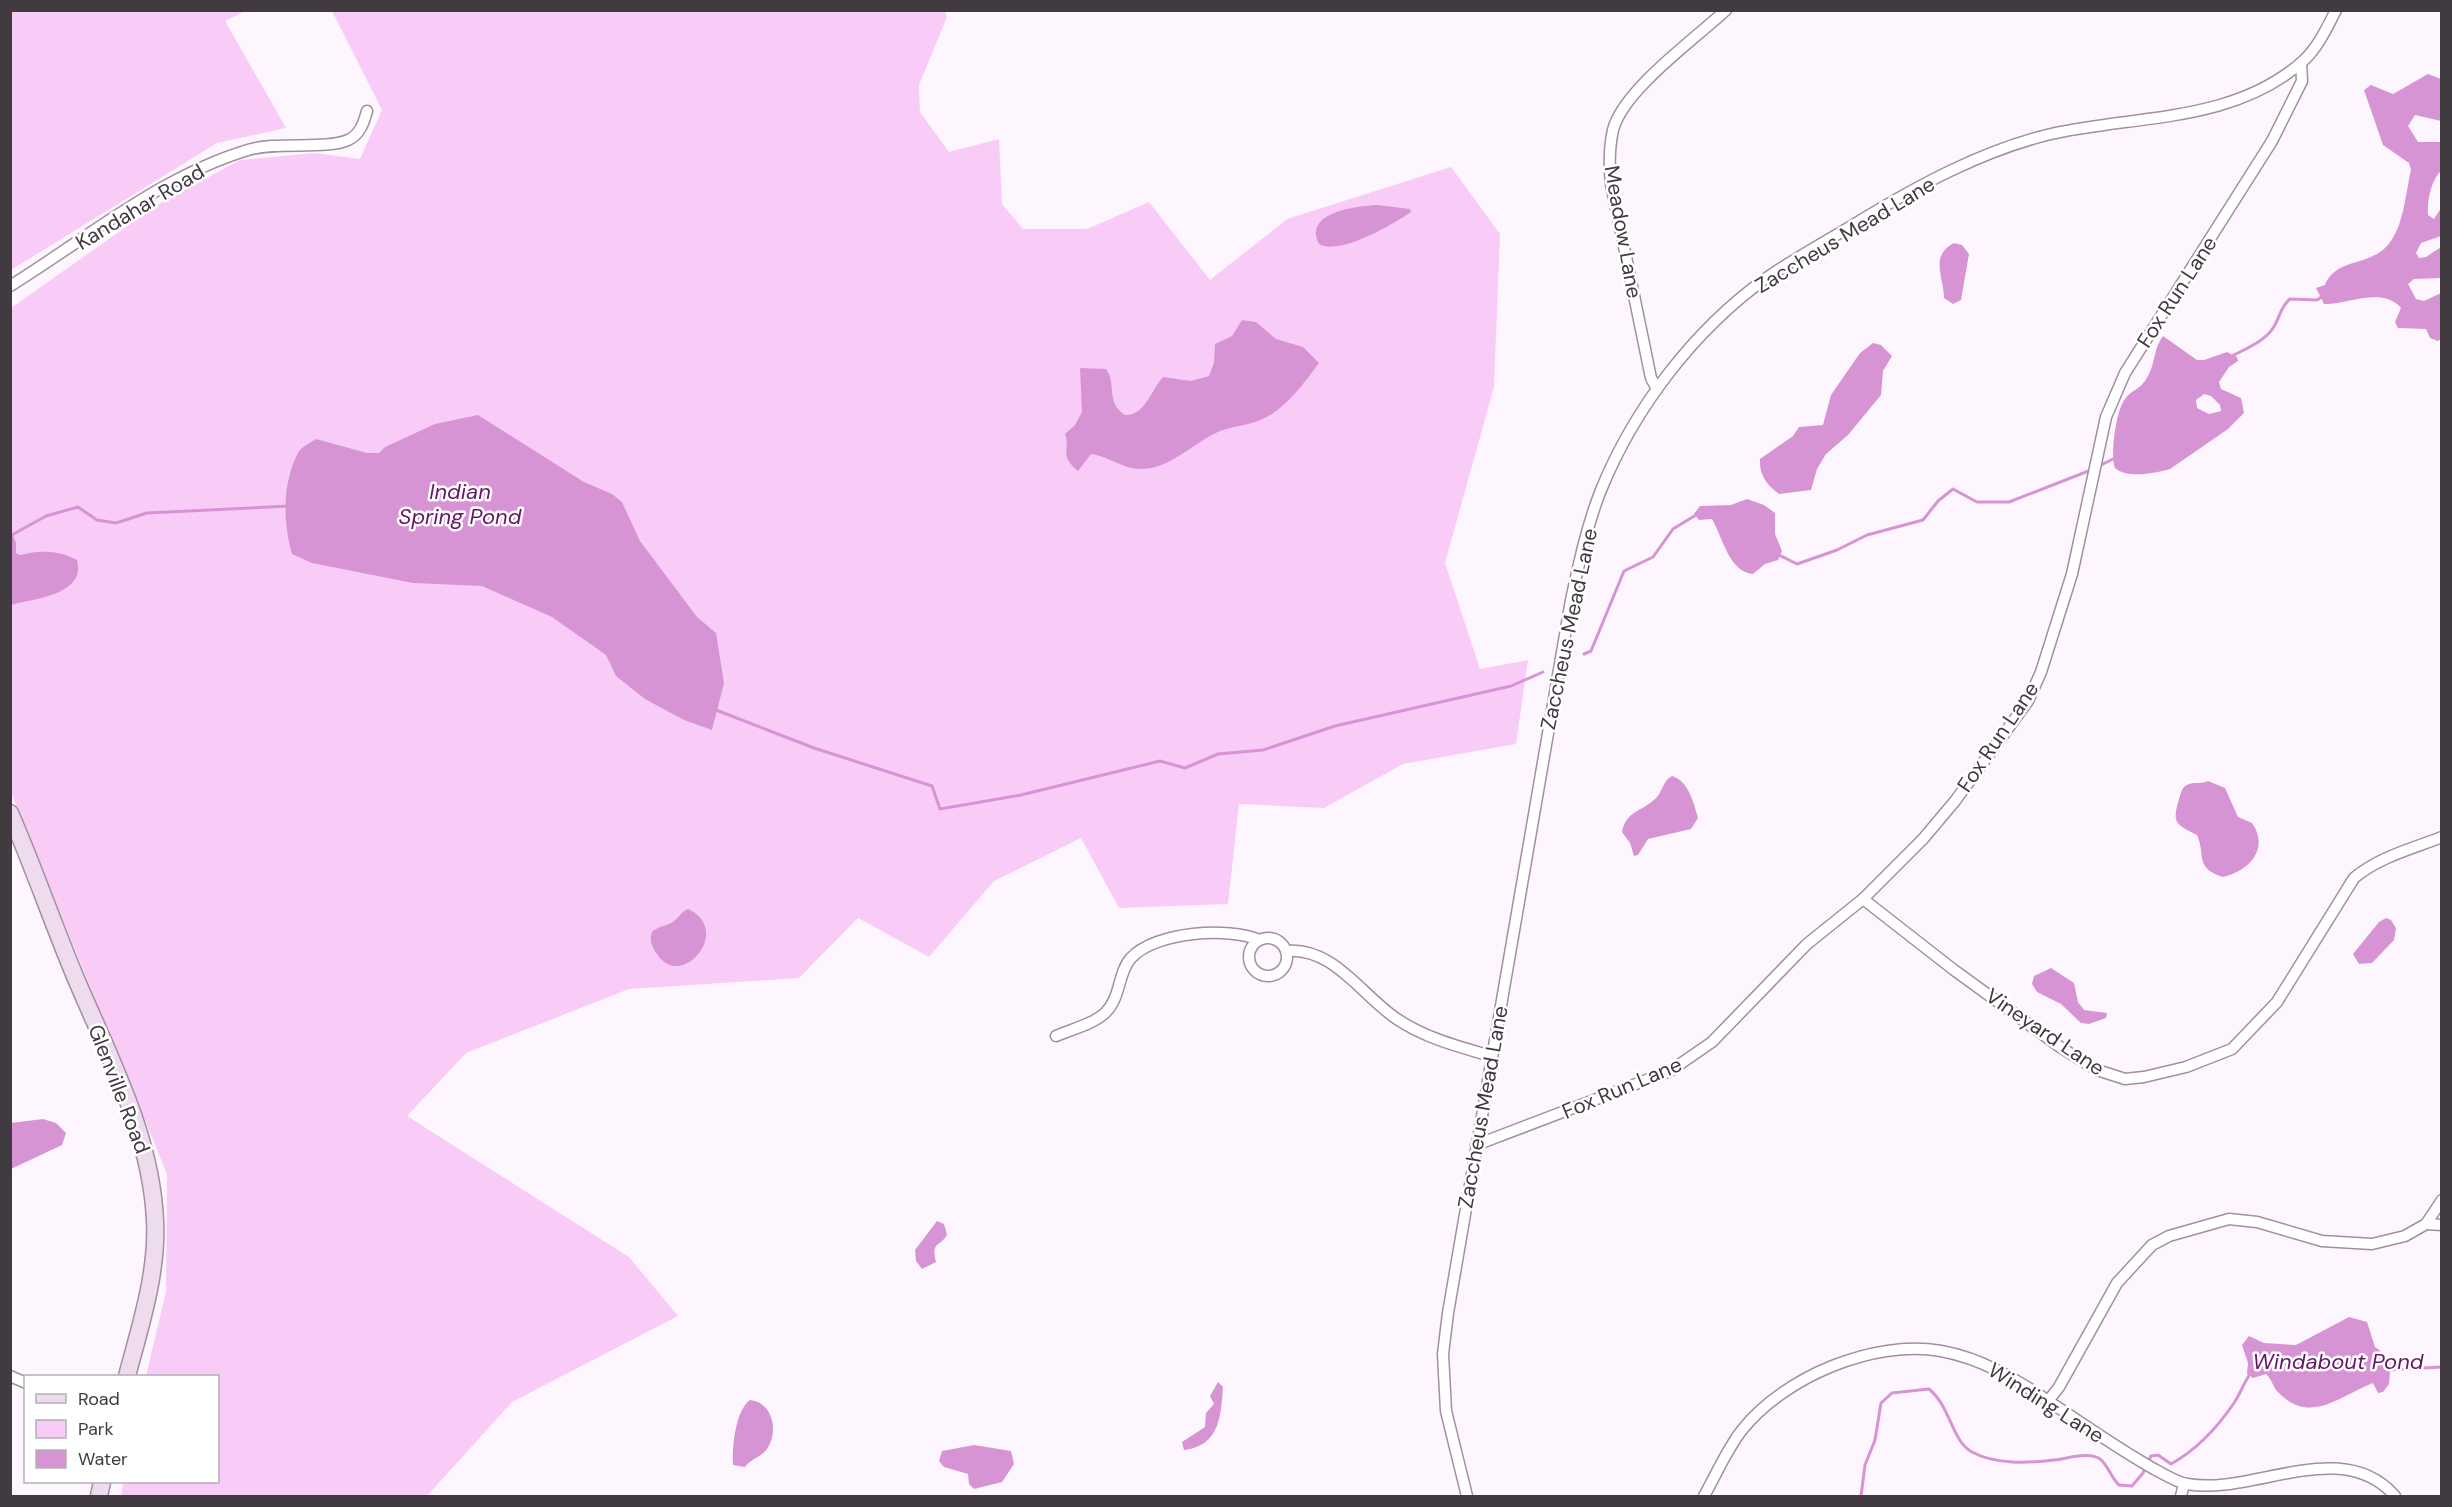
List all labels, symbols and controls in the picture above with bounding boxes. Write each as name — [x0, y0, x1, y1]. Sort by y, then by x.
street label: Kandahar Road — [70, 157, 210, 257]
street label: Meadow Lane — [1598, 163, 1648, 301]
street label: Zaccheus Mead Lane — [1750, 170, 1940, 300]
street label: Fox Run Lane — [2131, 231, 2223, 353]
water label: Indian Spring Pond — [399, 477, 522, 531]
street label: Zaccheus Mead Lane — [1534, 526, 1604, 732]
street label: Fox Run Lane — [1951, 676, 2045, 798]
street label: Vineyard Lane — [1980, 982, 2110, 1082]
street label: Zaccheus Mead Lane — [1451, 1003, 1515, 1210]
street label: Glenville Road — [82, 1020, 156, 1158]
street label: Fox Run Lane — [1558, 1050, 1686, 1126]
water label: Windabout Pond — [2252, 1347, 2424, 1376]
street label: Winding Lane — [1983, 1356, 2109, 1450]
legend — [24, 1375, 219, 1483]
text: Road — [78, 1387, 120, 1411]
text: Park — [78, 1417, 114, 1441]
text: Water — [78, 1447, 128, 1471]

